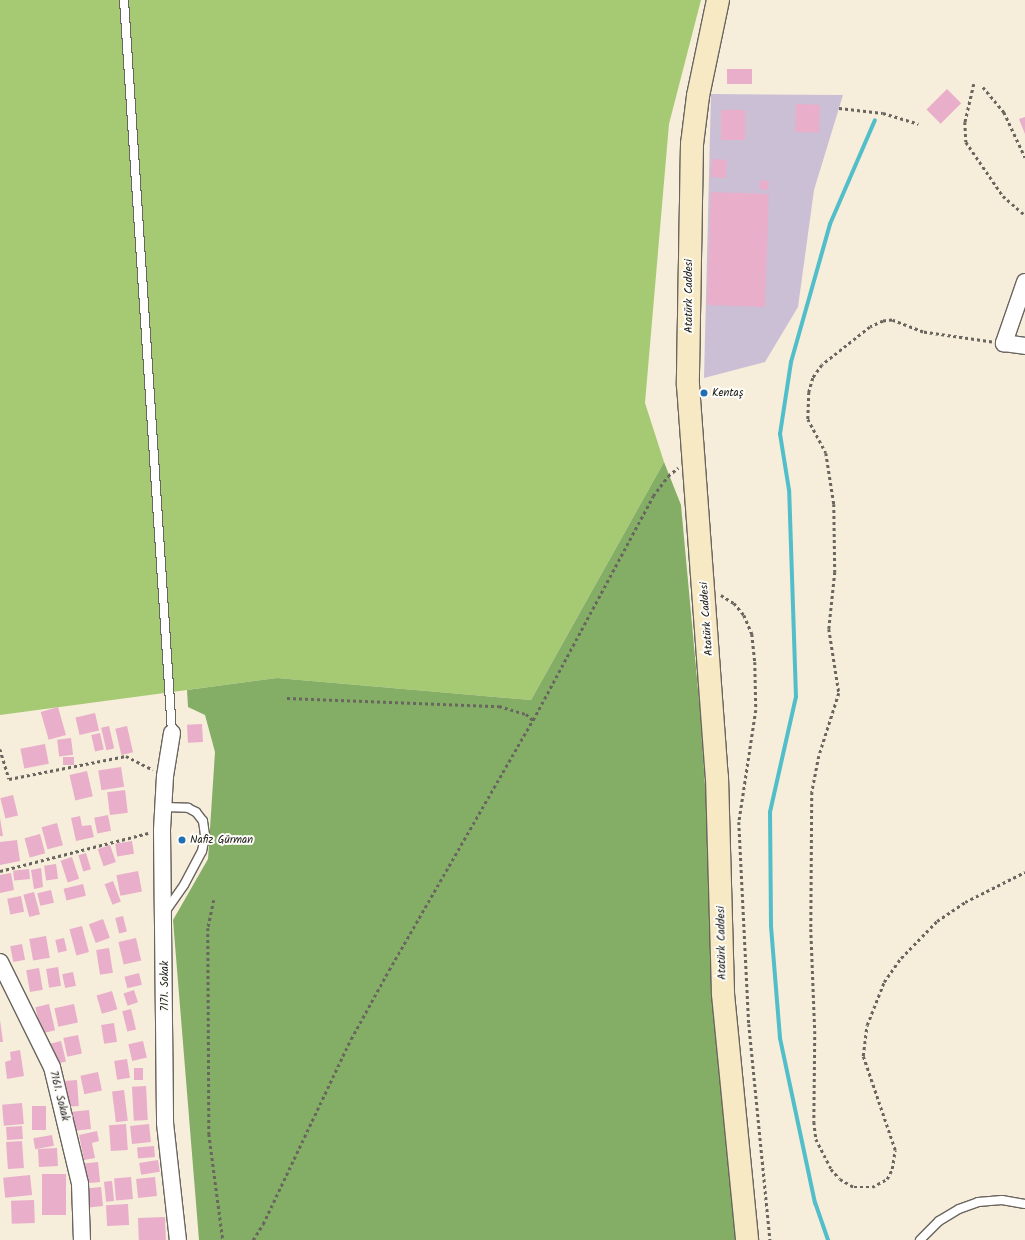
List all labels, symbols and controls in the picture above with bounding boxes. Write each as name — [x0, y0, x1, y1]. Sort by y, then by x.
street label: Atatürk Caddesi — [682, 259, 696, 333]
place label: Kentaş — [712, 386, 743, 400]
marker: Kentaş — [699, 388, 709, 398]
street label: Atatürk Caddesi — [698, 582, 716, 656]
place label: Nafiz Gürman — [190, 833, 253, 847]
marker: Nafiz Gürman — [177, 835, 187, 845]
street label: Atatürk Caddesi — [715, 906, 729, 980]
street label: 7171. Sokak — [158, 961, 172, 1011]
street label: 7161. Sokak — [46, 1069, 72, 1123]

